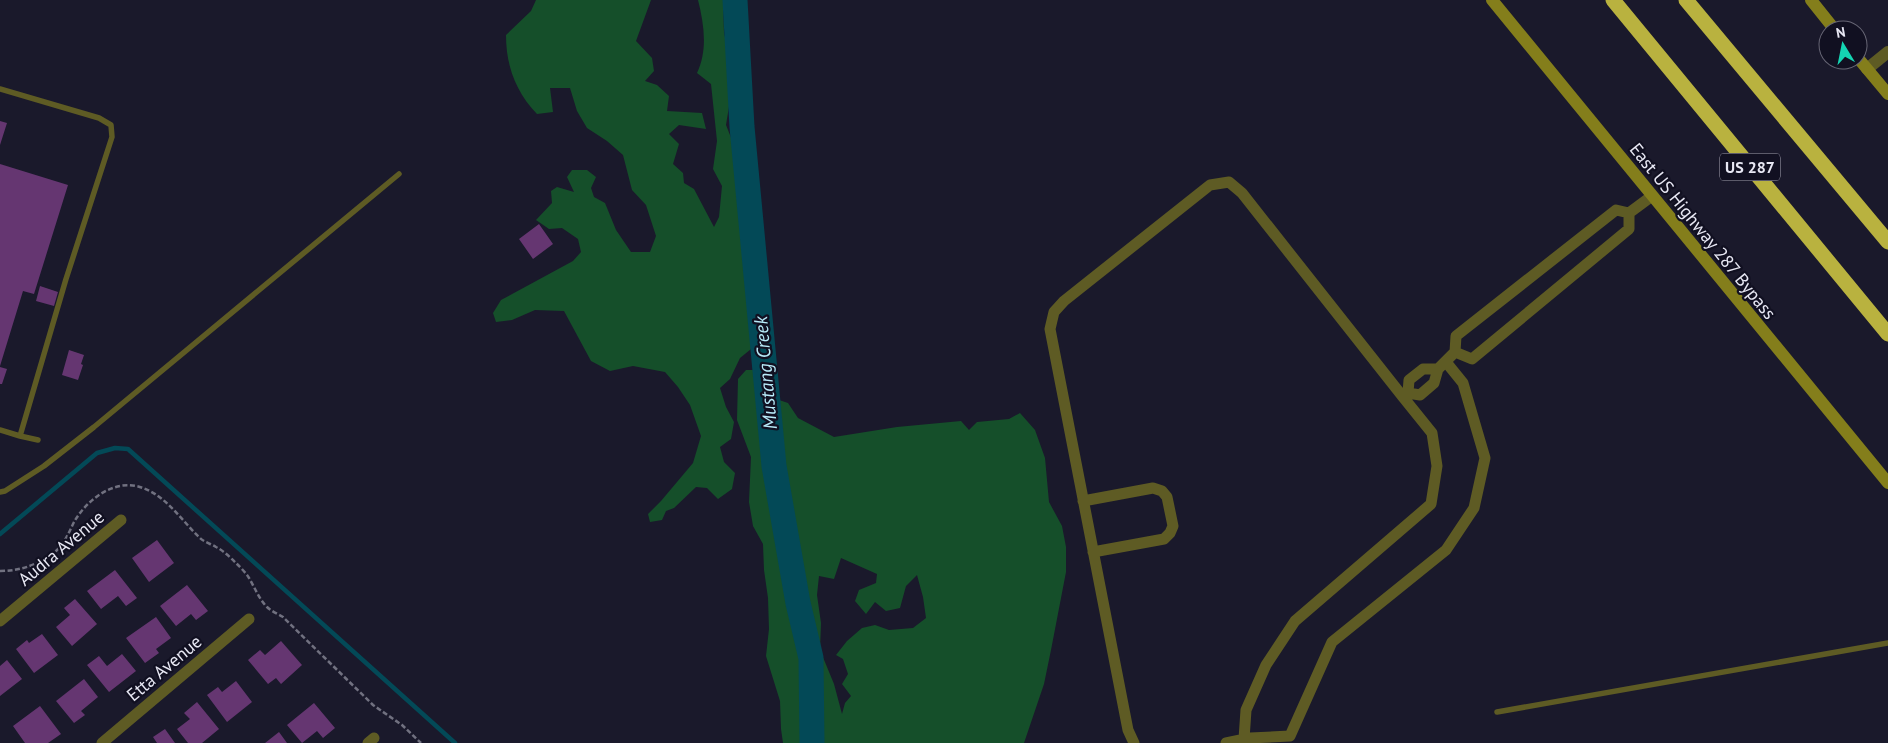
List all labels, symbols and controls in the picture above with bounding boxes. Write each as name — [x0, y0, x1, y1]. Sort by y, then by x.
north arrow — [1818, 20, 1868, 70]
text: N — [1835, 23, 1847, 42]
street label: East US Highway 287 Bypass — [1625, 138, 1781, 324]
road number: US 287 — [1720, 154, 1780, 180]
water label: Mustang Creek — [748, 314, 782, 431]
street label: Audra Avenue — [13, 505, 109, 591]
street label: Etta Avenue — [122, 630, 206, 706]

